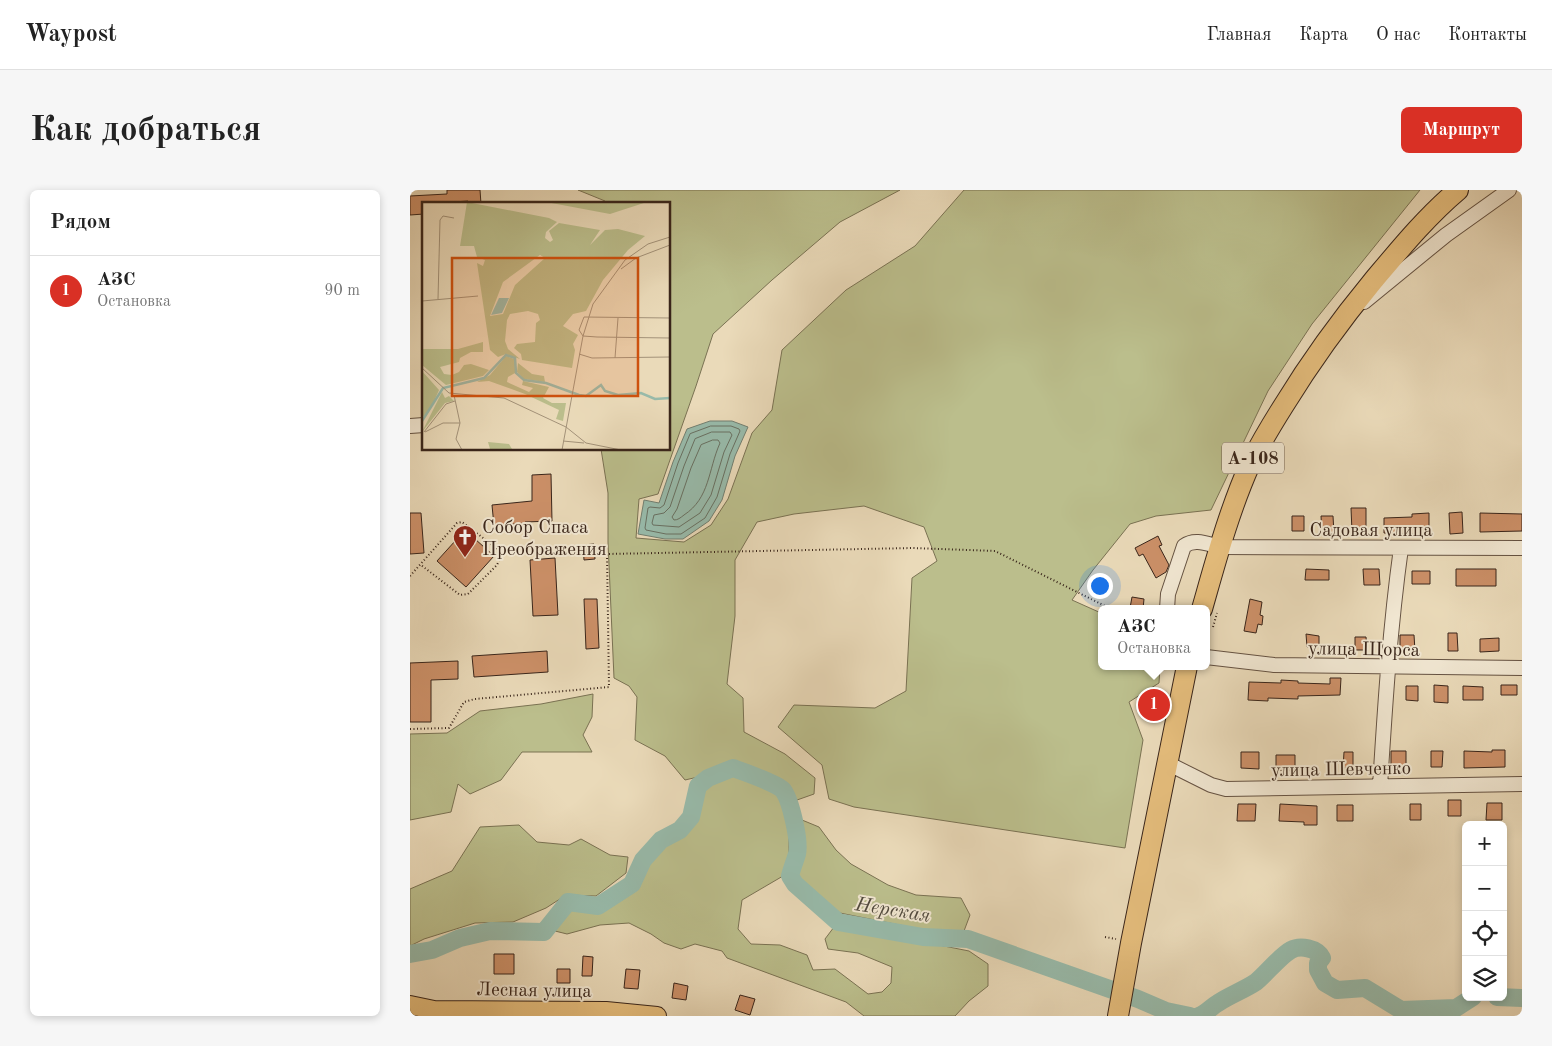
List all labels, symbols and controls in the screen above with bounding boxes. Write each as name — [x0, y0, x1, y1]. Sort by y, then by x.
text: Waypost — [25, 23, 117, 47]
text: Главная — [1207, 26, 1271, 44]
text: Карта — [1299, 26, 1348, 44]
text: О нас — [1376, 26, 1420, 44]
text: Контакты — [1448, 26, 1527, 44]
button: Маршрут — [1401, 107, 1522, 153]
text: Как добраться — [30, 113, 261, 148]
inset map — [422, 202, 670, 450]
text: Рядом — [50, 212, 111, 233]
text: АЗС — [97, 271, 136, 290]
text: 1 — [61, 283, 71, 299]
text: 90 m — [324, 283, 360, 299]
text: Остановка — [97, 294, 171, 310]
road number: А-108 — [1222, 442, 1284, 474]
place label: Собор Спаса Преображения — [482, 519, 607, 560]
street label: Садовая улица — [1309, 522, 1433, 541]
church icon: Собор Спаса Преображения — [452, 524, 478, 558]
your location — [1087, 573, 1113, 599]
popup — [1098, 605, 1210, 670]
text: АЗС — [1117, 618, 1156, 637]
street label: улица Щорса — [1308, 640, 1421, 661]
text: Остановка — [1117, 641, 1191, 657]
pin: 1 — [1138, 686, 1170, 724]
street label: улица Шевченко — [1271, 760, 1411, 781]
map controls — [1462, 821, 1507, 1001]
button: + — [1462, 821, 1507, 866]
button: − — [1462, 866, 1507, 911]
water label: Нерская — [853, 895, 932, 927]
button: locate — [1462, 911, 1507, 956]
button: layers — [1462, 956, 1507, 1001]
street label: Лесная улица — [476, 981, 592, 1002]

